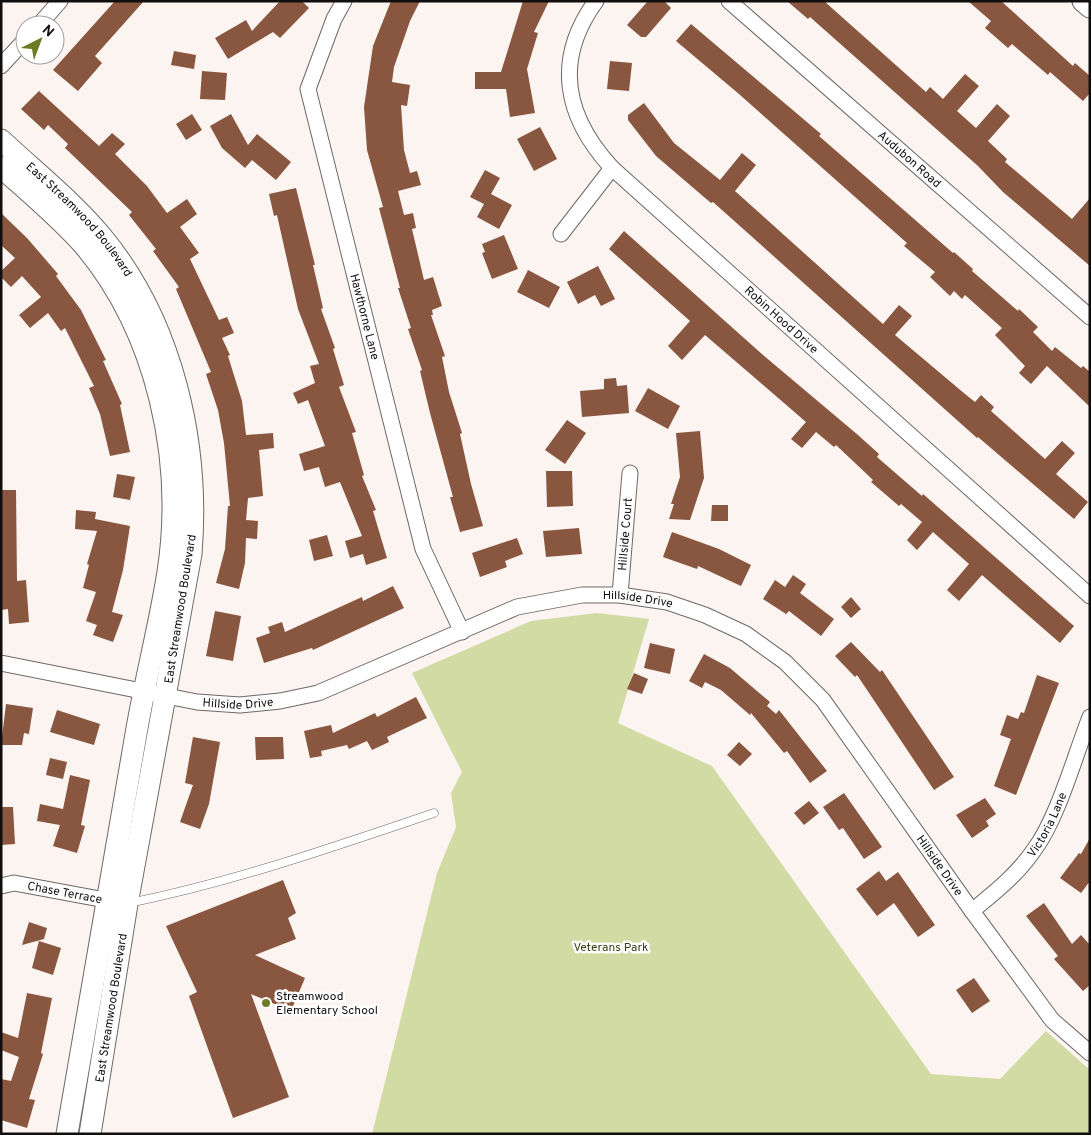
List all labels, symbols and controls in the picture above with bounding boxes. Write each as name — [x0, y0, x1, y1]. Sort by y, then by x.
north arrow — [15, 15, 65, 65]
text: N — [38, 22, 57, 41]
street label: Audubon Road — [874, 128, 944, 192]
street label: East Streamwood Boulevard — [22, 159, 135, 280]
street label: Hawthorne Lane — [345, 272, 382, 362]
street label: Robin Hood Drive — [740, 283, 821, 358]
street label: Hillside Court — [615, 497, 637, 571]
street label: East Streamwood Boulevard — [161, 533, 201, 685]
street label: Hillside Drive — [603, 588, 675, 612]
street label: Hillside Drive — [202, 695, 274, 714]
street label: Victoria Lane — [1024, 790, 1071, 861]
street label: Hillside Drive — [912, 832, 966, 900]
street label: Chase Terrace — [26, 879, 103, 908]
street label: East Streamwood Boulevard — [92, 932, 132, 1084]
park label: Veterans Park — [574, 940, 648, 956]
place label: Streamwood Elementary School — [276, 989, 378, 1019]
marker: Streamwood Elementary School — [260, 997, 272, 1009]

